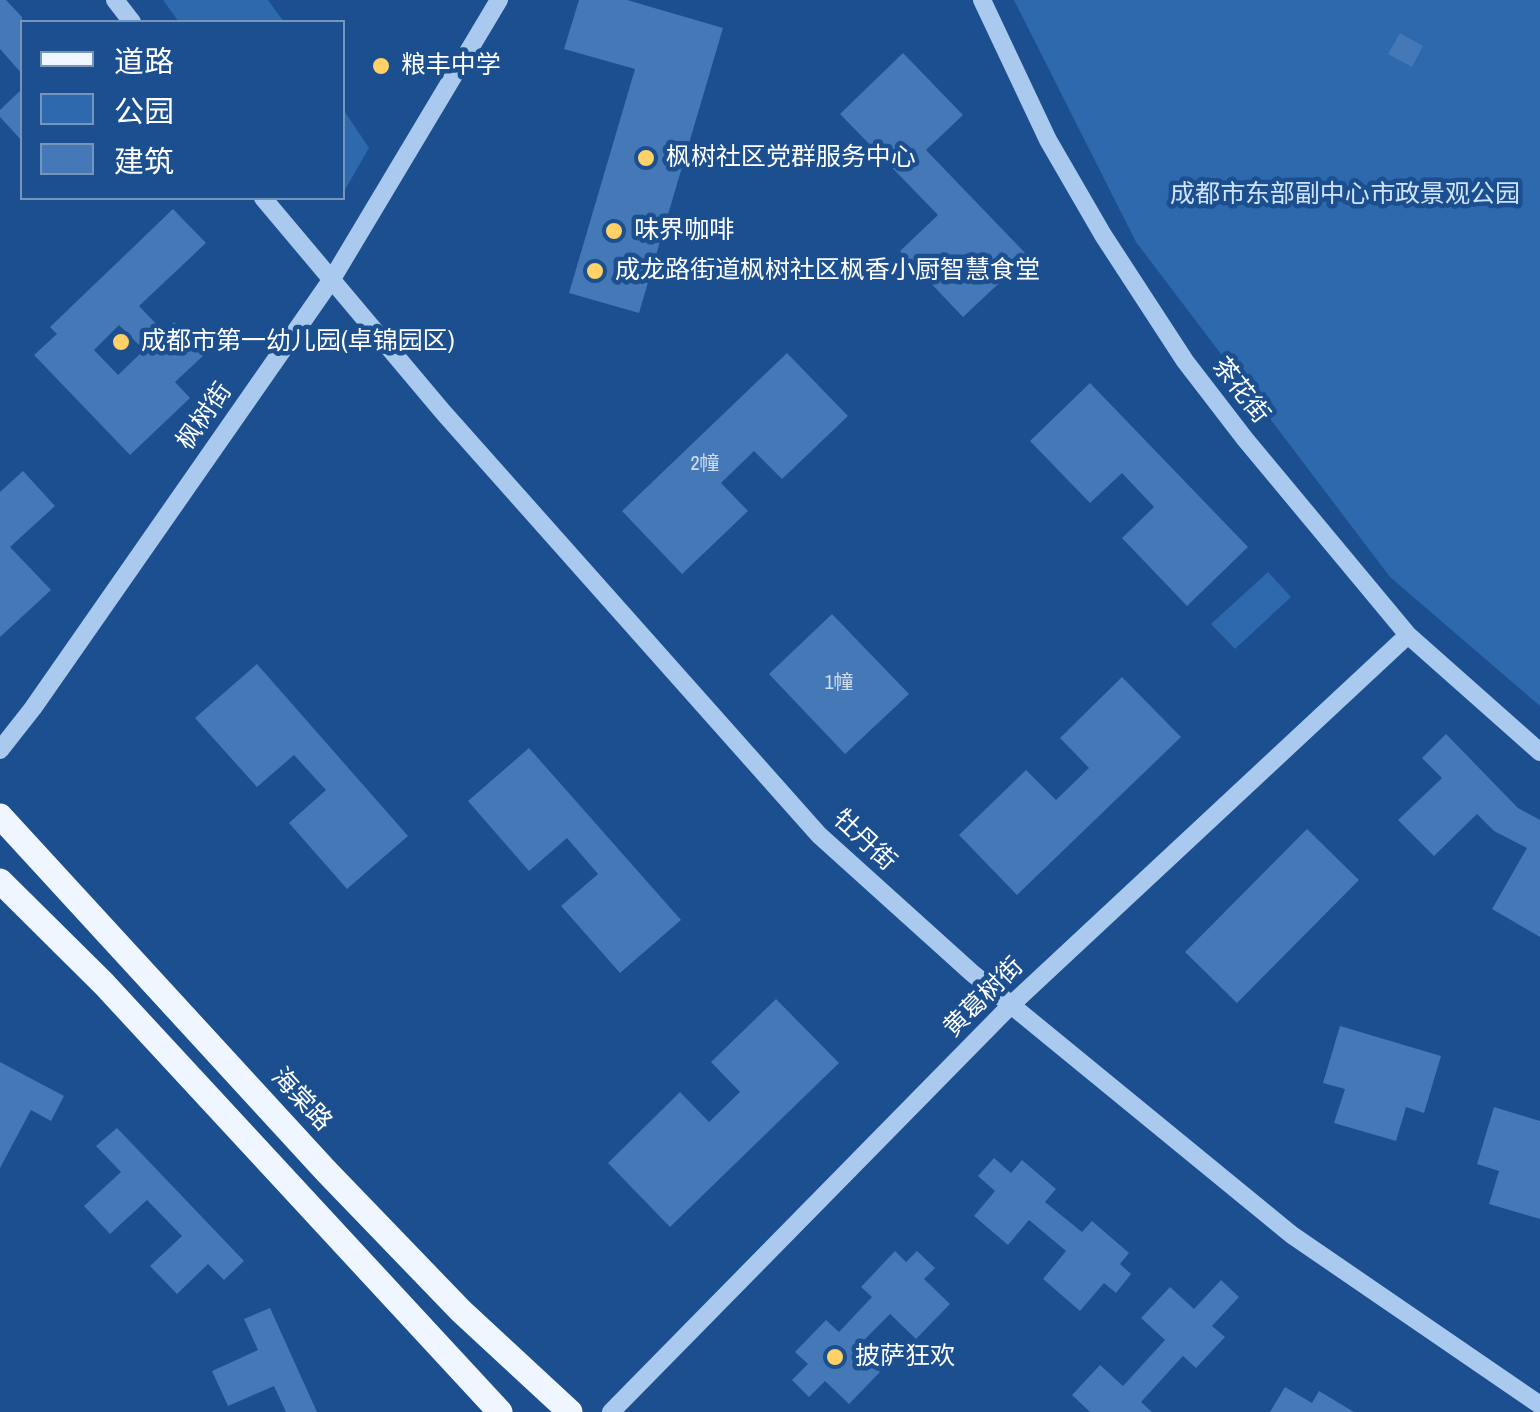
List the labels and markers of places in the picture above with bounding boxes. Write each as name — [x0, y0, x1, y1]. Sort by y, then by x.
place label: 粮丰中学 — [401, 51, 501, 81]
marker: 粮丰中学 — [370, 55, 392, 77]
place label: 枫树社区党群服务中心 — [666, 143, 916, 173]
marker: 枫树社区党群服务中心 — [635, 147, 657, 169]
place label: 味界咖啡 — [634, 216, 734, 246]
marker: 味界咖啡 — [603, 220, 625, 242]
place label: 成龙路街道枫树社区枫香小厨智慧食堂 — [615, 256, 1040, 286]
marker: 成龙路街道枫树社区枫香小厨智慧食堂 — [584, 260, 606, 282]
place label: 成都市第一幼儿园(卓锦园区) — [141, 327, 455, 357]
marker: 成都市第一幼儿园(卓锦园区) — [110, 331, 132, 353]
place label: 披萨狂欢 — [855, 1342, 955, 1372]
marker: 披萨狂欢 — [824, 1346, 846, 1368]

